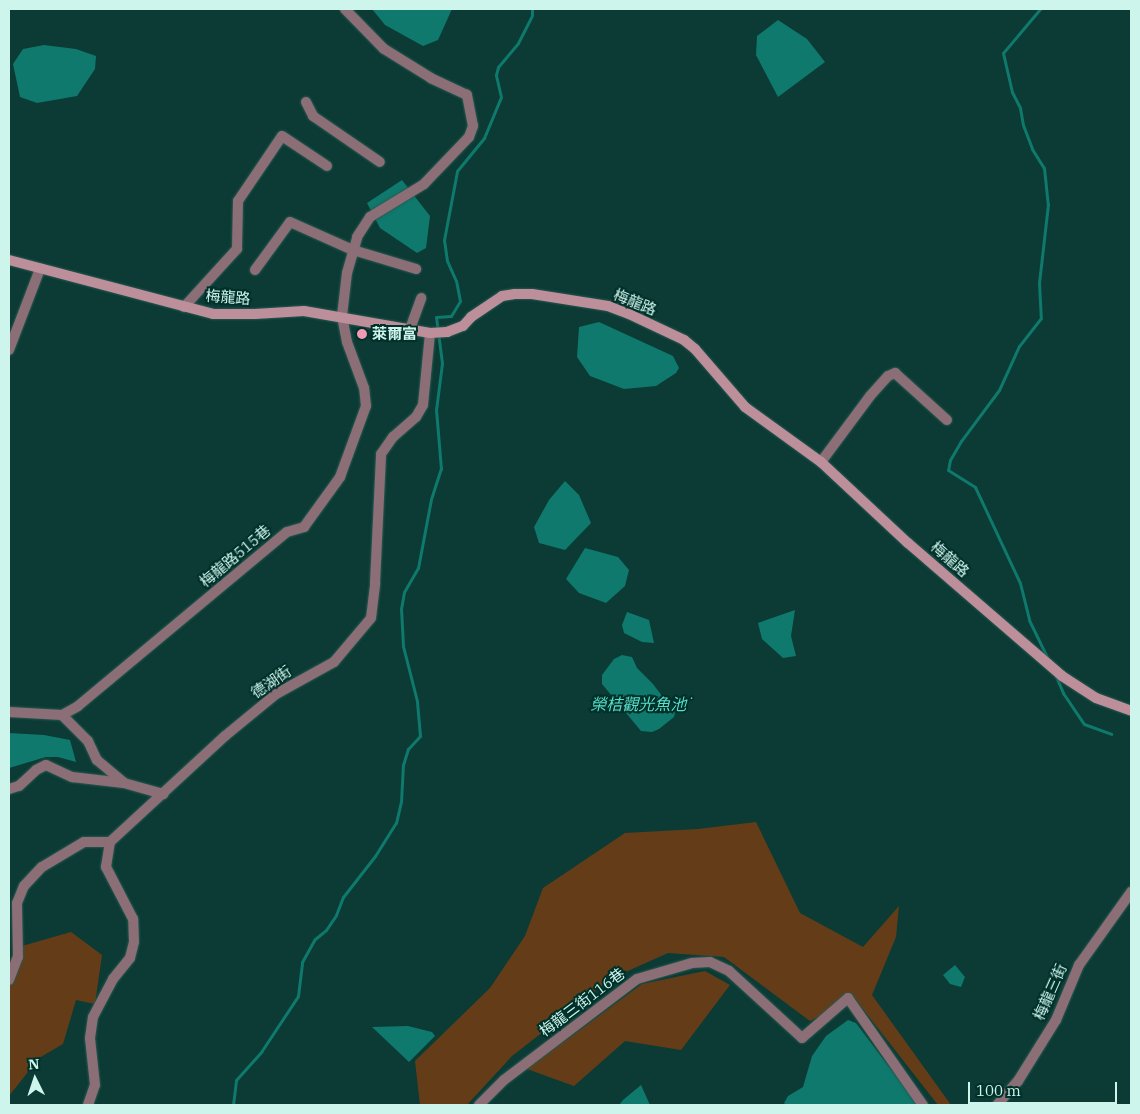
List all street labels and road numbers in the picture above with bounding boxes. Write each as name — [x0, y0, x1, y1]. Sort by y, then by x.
street label: 梅龍路 — [611, 285, 659, 319]
street label: 梅龍路 — [205, 286, 251, 308]
street label: 梅龍路515巷 — [196, 521, 274, 591]
street label: 梅龍路 — [927, 537, 973, 581]
street label: 德湖街 — [247, 662, 295, 702]
street label: 梅龍三街 — [1030, 961, 1070, 1023]
street label: 梅龍三街116巷 — [536, 964, 628, 1040]

